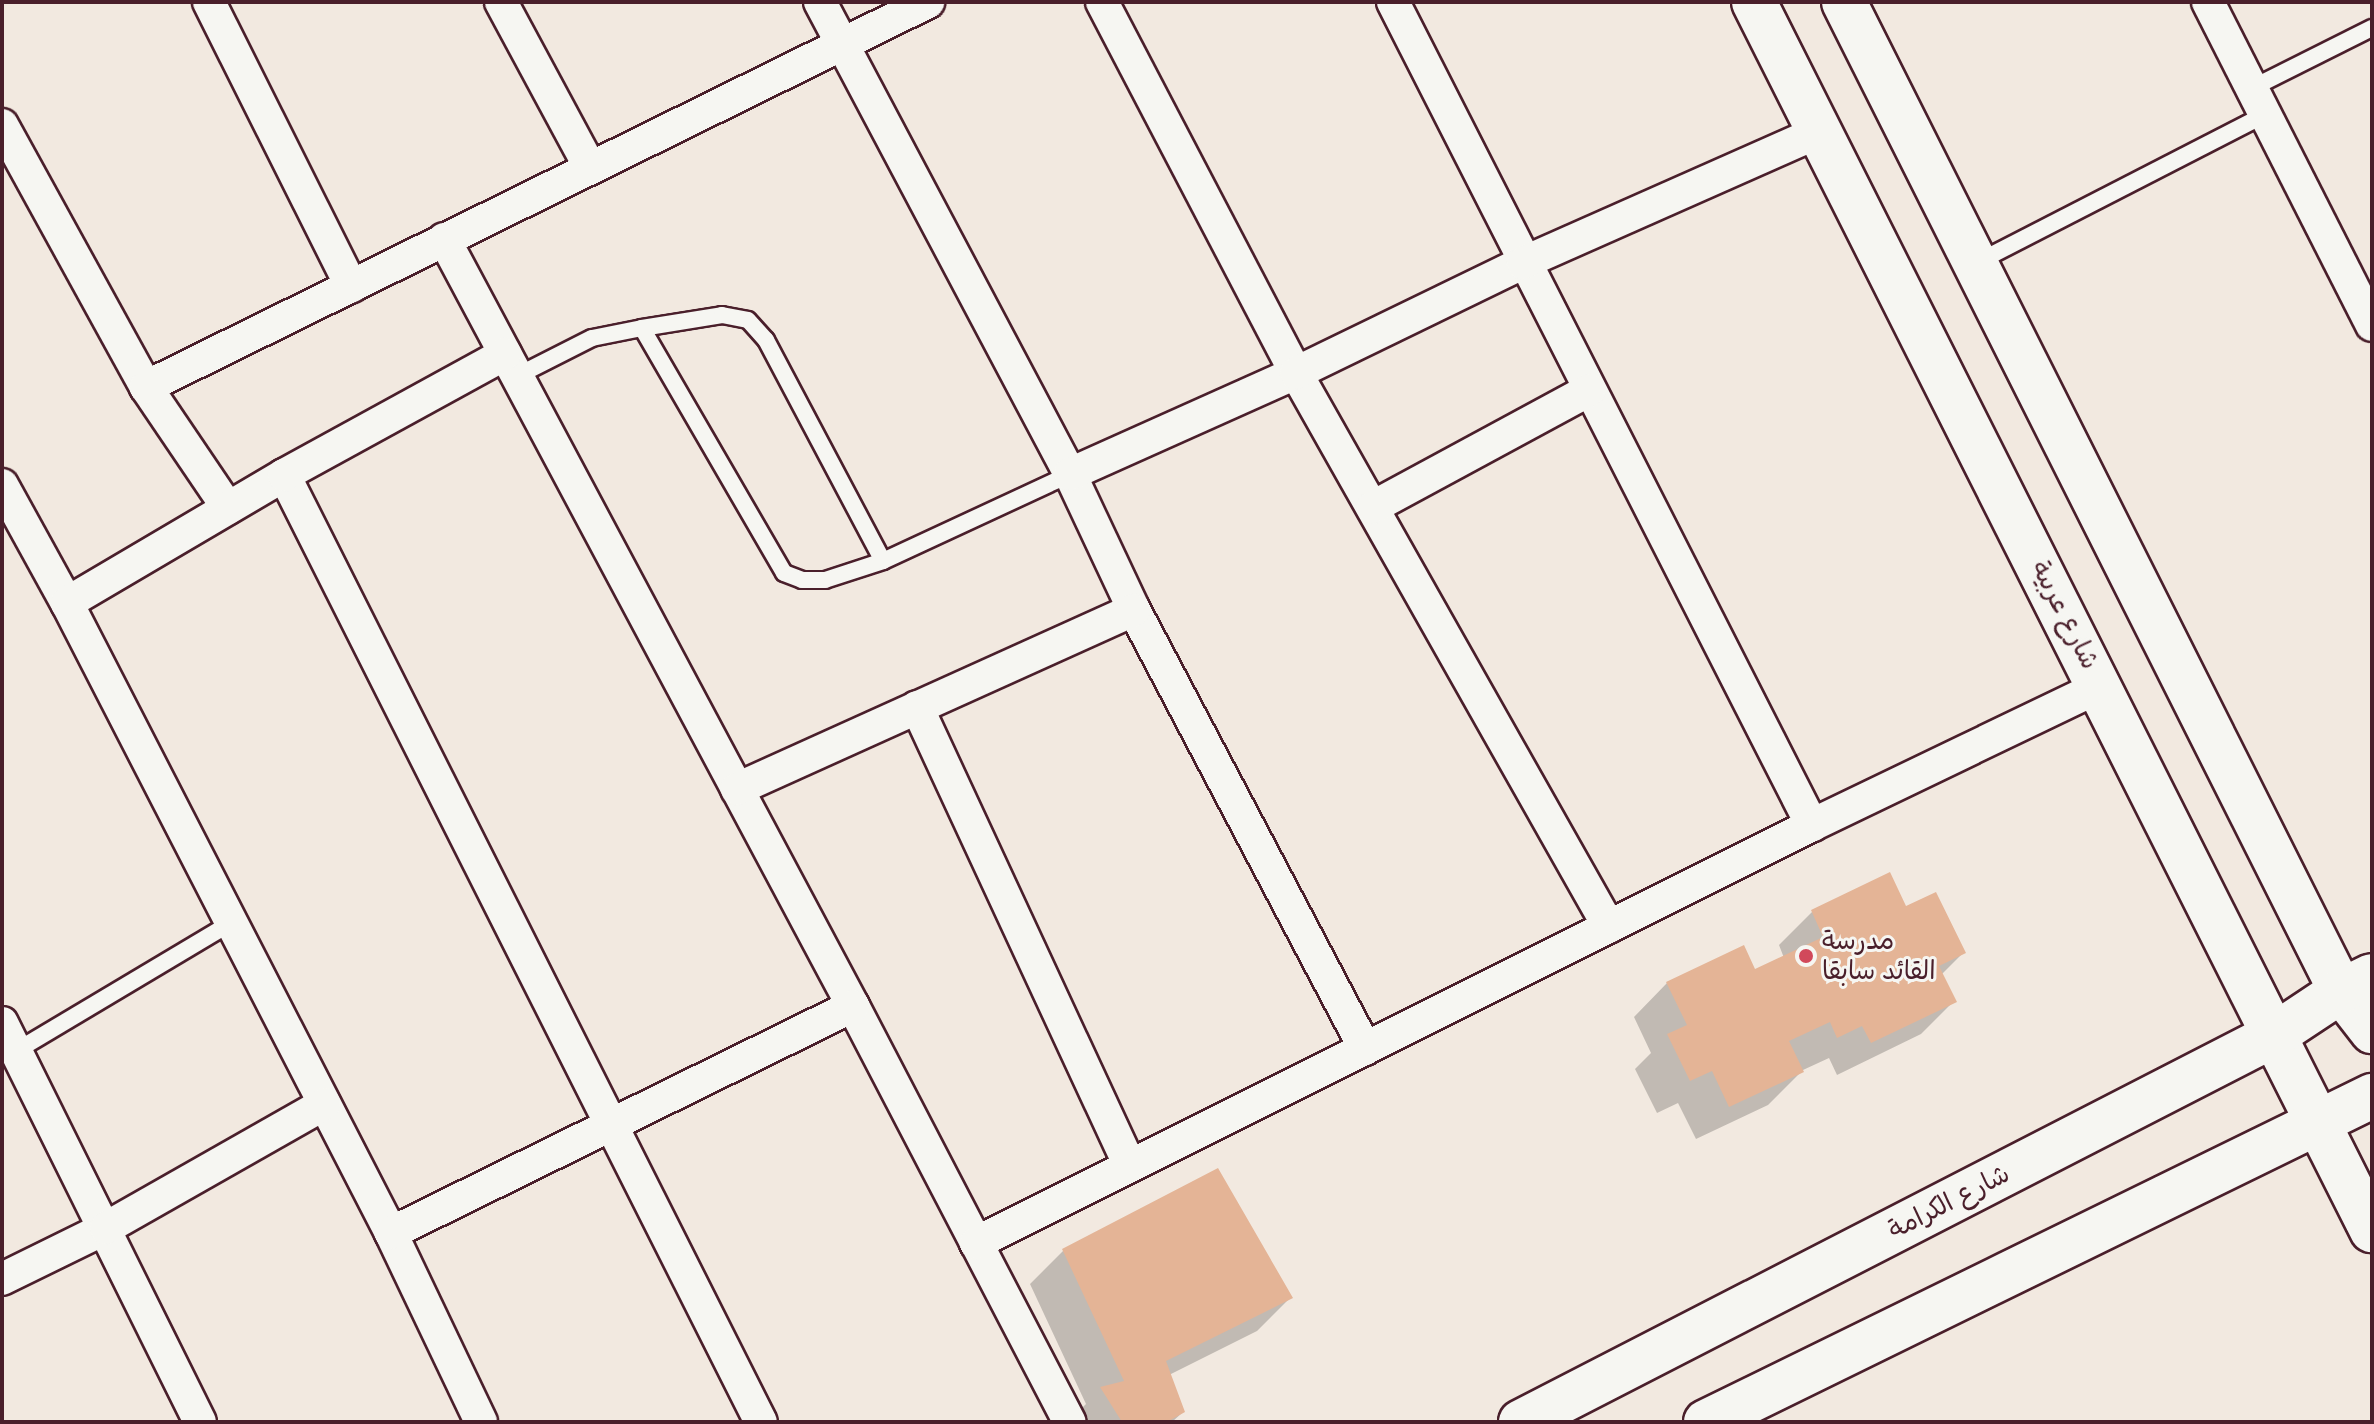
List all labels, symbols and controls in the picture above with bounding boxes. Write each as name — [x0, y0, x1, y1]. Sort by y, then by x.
street label: شارع عربية — [2024, 555, 2106, 675]
place label: مدرسة القائد سابقا — [1822, 925, 1936, 986]
marker: مدرسة القائد سابقا — [1797, 947, 1815, 965]
street label: شارع الكرامة — [1883, 1158, 2015, 1246]

